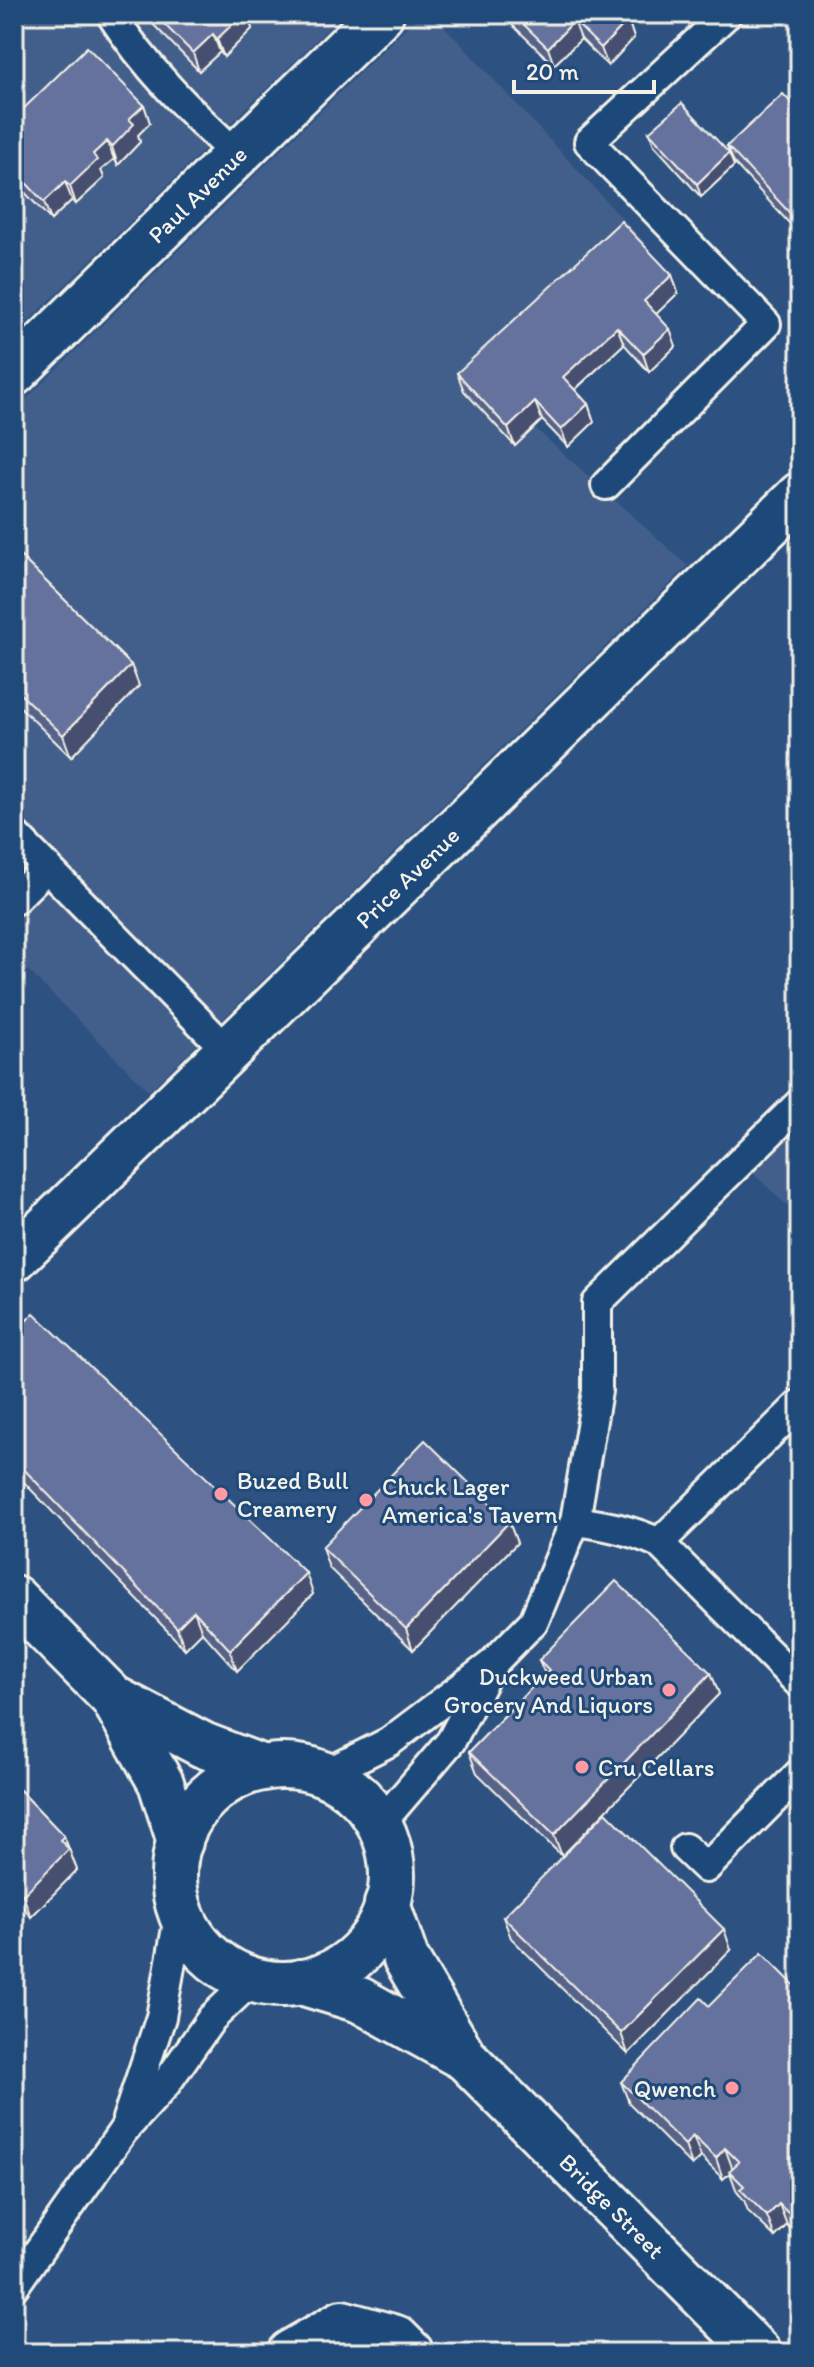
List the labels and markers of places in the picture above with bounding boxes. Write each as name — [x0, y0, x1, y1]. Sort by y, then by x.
place label: Buzed Bull Creamery — [237, 1466, 349, 1523]
place label: Chuck Lager America's Tavern — [382, 1472, 558, 1529]
marker: Buzed Bull Creamery — [212, 1485, 230, 1503]
marker: Chuck Lager America's Tavern — [357, 1491, 375, 1509]
place label: Duckweed Urban Grocery And Liquors — [444, 1662, 653, 1719]
marker: Duckweed Urban Grocery And Liquors — [660, 1681, 678, 1699]
place label: Cru Cellars — [598, 1753, 715, 1782]
marker: Cru Cellars — [573, 1758, 591, 1776]
place label: Qwench — [634, 2074, 716, 2103]
marker: Qwench — [723, 2079, 741, 2097]

